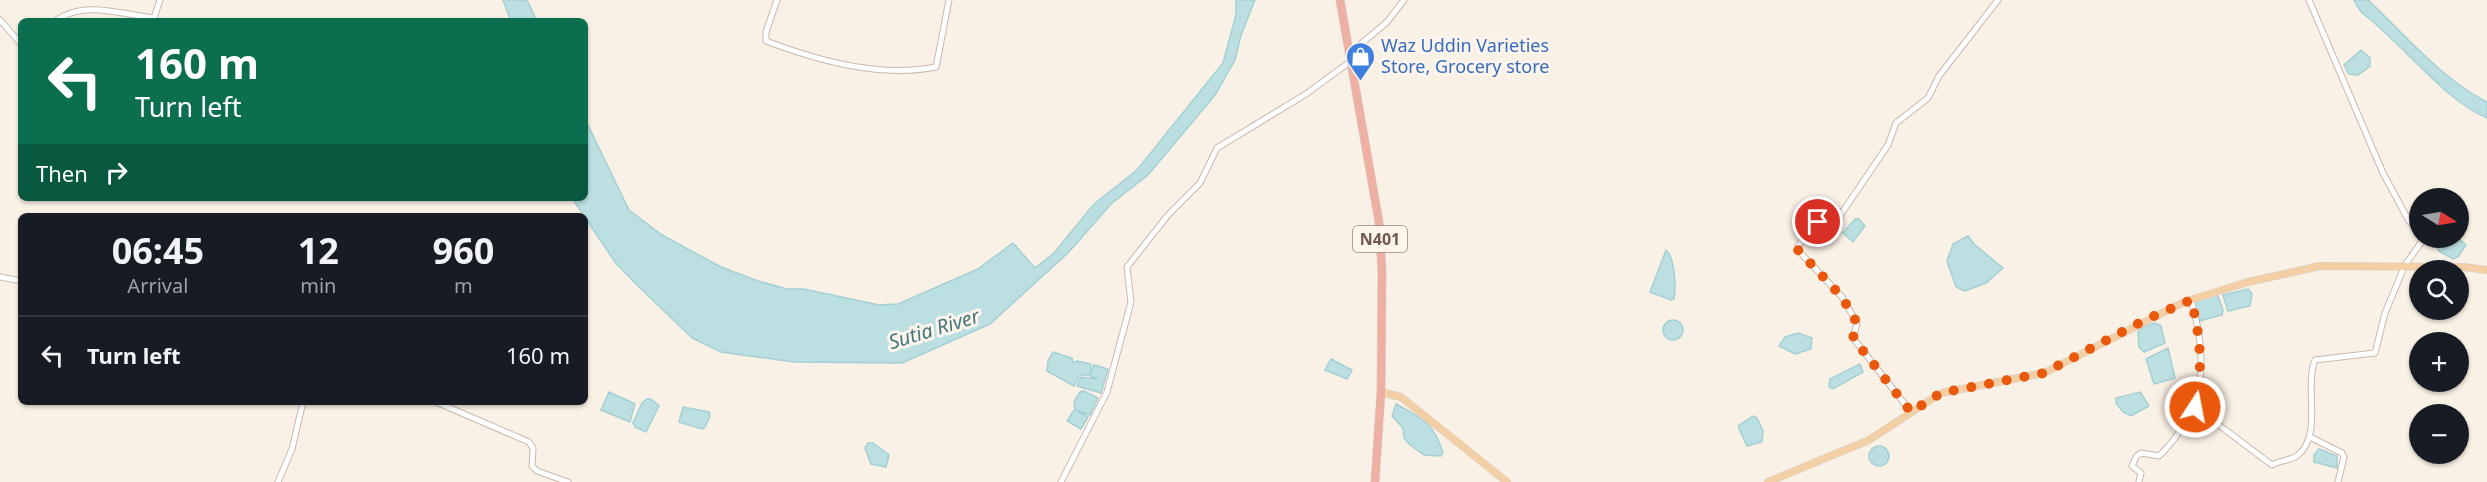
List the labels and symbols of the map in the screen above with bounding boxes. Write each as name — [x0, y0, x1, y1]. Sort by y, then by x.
place label: Waz Uddin Varieties Store, Grocery store — [1381, 33, 1549, 78]
shop icon: Waz Uddin Varieties Store, Grocery store — [1344, 40, 1376, 82]
north arrow — [2409, 188, 2469, 248]
pin — [1792, 196, 1843, 247]
road number: N401 — [1353, 226, 1407, 252]
water label: Sutia River — [885, 302, 984, 355]
position arrow — [2163, 375, 2227, 439]

